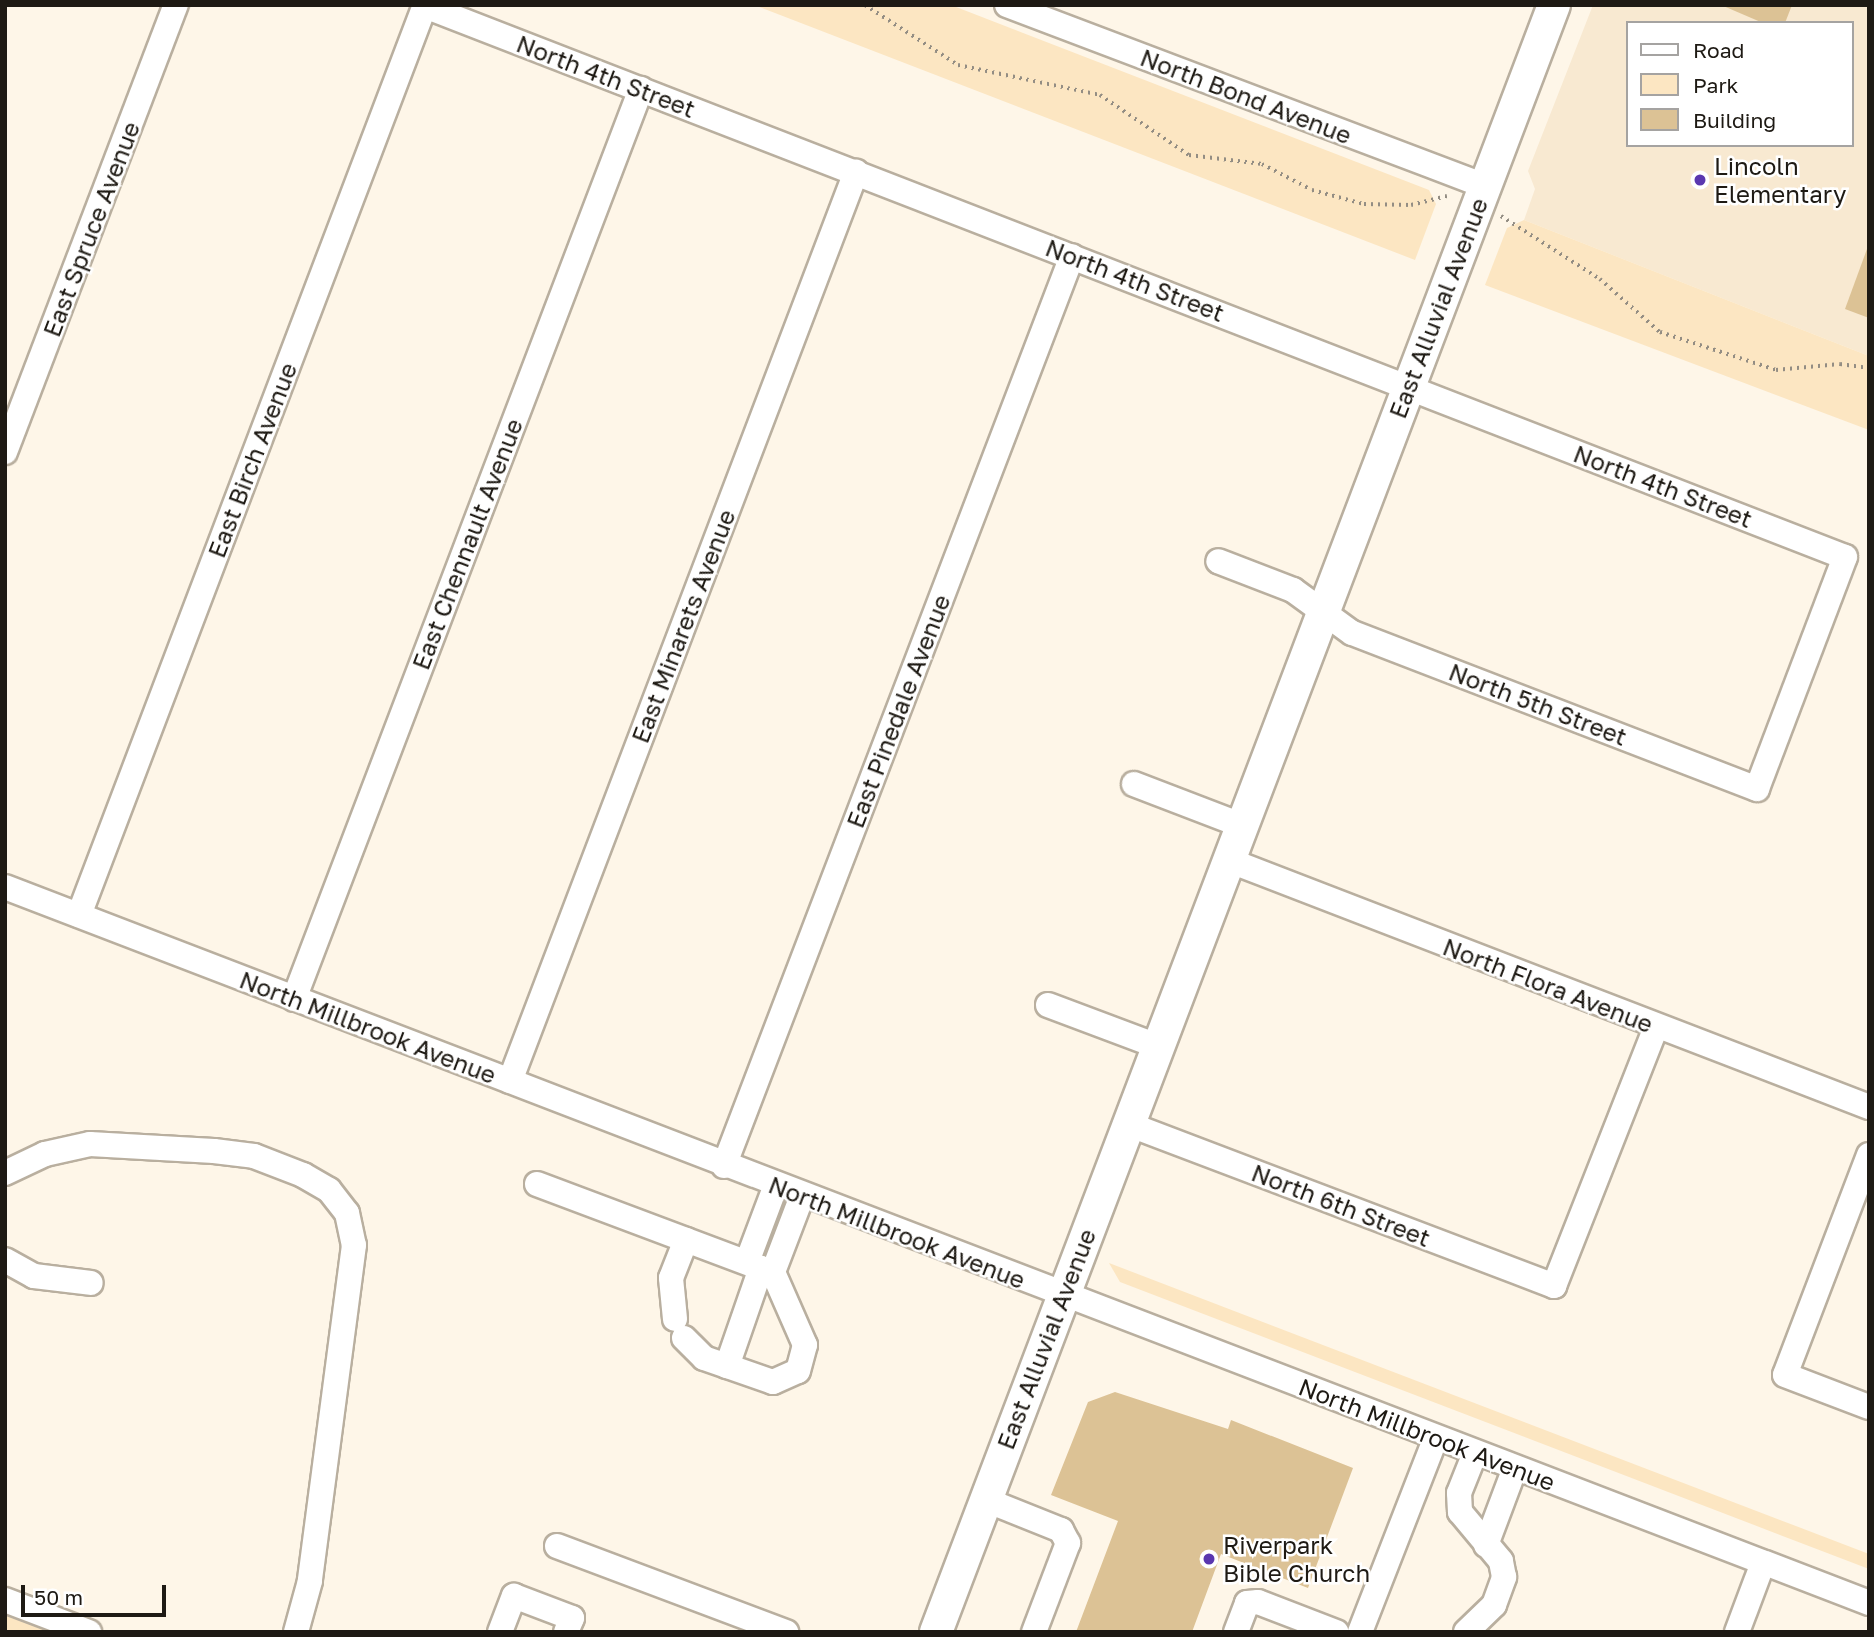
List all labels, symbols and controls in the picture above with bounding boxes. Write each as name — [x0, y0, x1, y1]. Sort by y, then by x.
legend — [1626, 21, 1853, 147]
street label: North 4th Street — [513, 29, 699, 123]
text: Road — [1693, 37, 1744, 63]
street label: North Bond Avenue — [1136, 42, 1356, 150]
text: Park — [1693, 72, 1738, 98]
text: Building — [1693, 107, 1776, 133]
street label: East Spruce Avenue — [37, 117, 145, 341]
place label: Lincoln Elementary — [1714, 152, 1846, 208]
marker: Lincoln Elementary — [1692, 172, 1708, 188]
street label: East Alluvial Avenue — [1383, 194, 1493, 422]
street label: North 4th Street — [1042, 233, 1228, 327]
street label: East Birch Avenue — [202, 358, 302, 562]
street label: East Chennault Avenue — [406, 414, 528, 674]
street label: North 4th Street — [1570, 439, 1756, 533]
street label: East Minarets Avenue — [625, 505, 741, 747]
street label: East Pinedale Avenue — [840, 590, 956, 832]
street label: North 5th Street — [1445, 657, 1631, 751]
street label: North Flora Avenue — [1439, 932, 1657, 1038]
street label: North Millbrook Avenue — [236, 965, 500, 1089]
street label: North 6th Street — [1248, 1158, 1434, 1252]
street label: North Millbrook Avenue — [765, 1170, 1029, 1294]
street label: East Alluvial Avenue — [991, 1225, 1101, 1453]
street label: North Millbrook Avenue — [1295, 1372, 1559, 1496]
place label: Riverpark Bible Church — [1223, 1531, 1370, 1587]
marker: Riverpark Bible Church — [1201, 1551, 1217, 1567]
scale bar — [24, 1570, 170, 1614]
text: 50 m — [34, 1584, 83, 1610]

